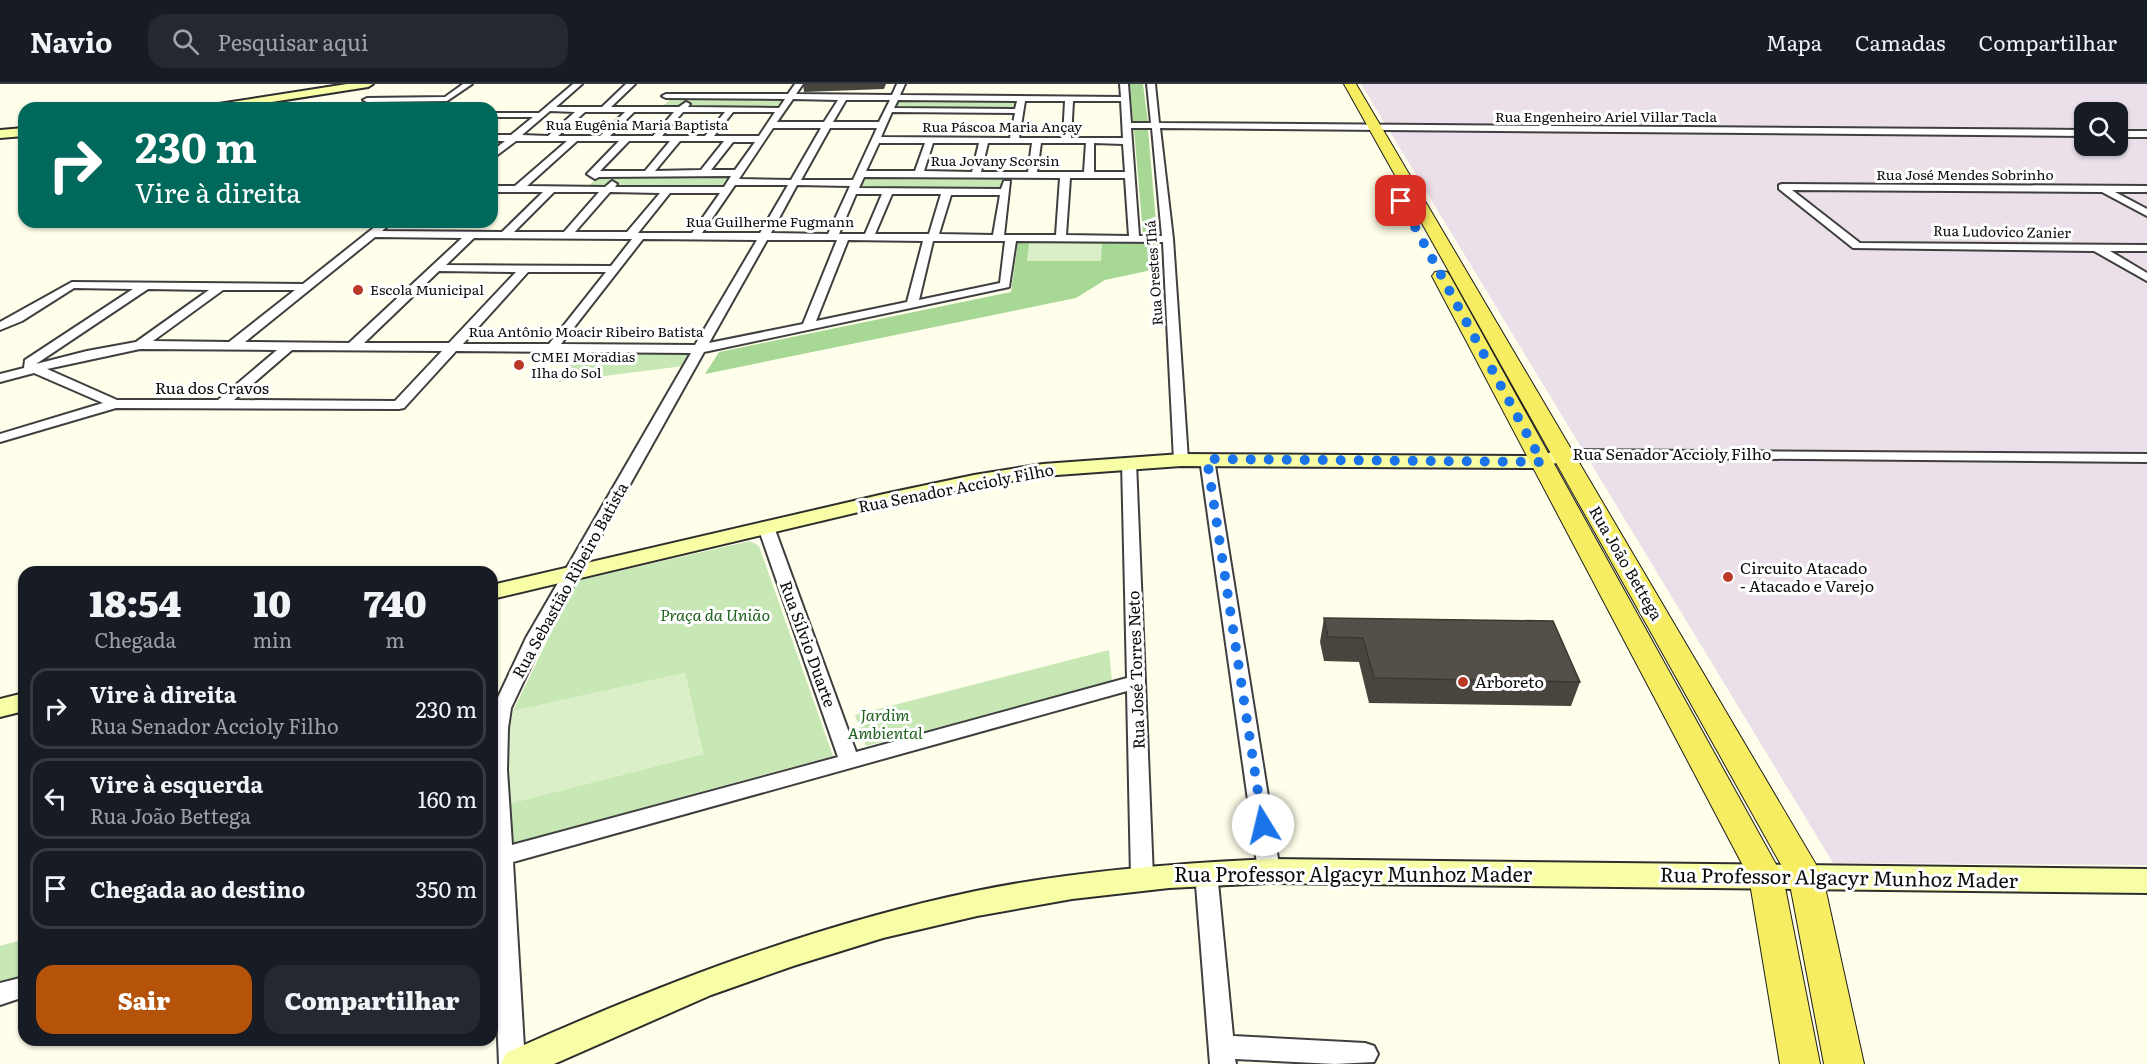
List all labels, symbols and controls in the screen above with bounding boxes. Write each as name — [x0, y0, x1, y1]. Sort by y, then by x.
search box — [148, 14, 568, 68]
text: Navio — [30, 20, 112, 62]
icon: search — [169, 25, 202, 58]
text: Pesquisar aqui — [217, 25, 368, 58]
text: Mapa — [1766, 26, 1822, 57]
text: Camadas — [1855, 26, 1946, 57]
text: Compartilhar — [1979, 26, 2117, 57]
map controls — [2074, 102, 2128, 156]
button: search — [2074, 102, 2128, 156]
street label: Rua Engenheiro Ariel Villar Tacla — [1495, 106, 1718, 126]
text: 230 m — [135, 114, 257, 176]
street label: Rua Eugênia Maria Baptista — [546, 114, 729, 134]
street label: Rua Páscoa Maria Ançay — [922, 116, 1083, 136]
icon: right — [36, 126, 114, 204]
street label: Rua Jovany Scorsin — [930, 150, 1060, 170]
street label: Rua José Mendes Sobrinho — [1876, 164, 2054, 184]
text: Vire à direita — [135, 171, 301, 211]
pin — [1375, 175, 1426, 226]
icon: arrive — [1384, 184, 1417, 217]
street label: Rua Guilherme Fugmann — [686, 211, 854, 231]
street label: Rua Orestes Thá — [1139, 219, 1167, 326]
street label: Rua Ludovico Zanier — [1933, 220, 2071, 242]
place label: Escola Municipal — [370, 279, 484, 299]
marker: Escola Municipal — [351, 283, 365, 297]
street label: Rua Antônio Moacir Ribeiro Batista — [468, 321, 704, 341]
place label: CMEI Moradias Ilha do Sol — [531, 346, 635, 382]
marker: CMEI Moradias Ilha do Sol — [512, 358, 526, 372]
street label: Rua dos Cravos — [155, 375, 269, 399]
street label: Rua Senador Accioly Filho — [1573, 441, 1771, 465]
street label: Rua Senador Accioly Filho — [856, 456, 1056, 518]
street label: Rua Sebastião Ribeiro Batista — [505, 477, 633, 682]
street label: Rua João Bettega — [1584, 501, 1670, 625]
place label: Circuito Atacado - Atacado e Varejo — [1740, 555, 1874, 597]
marker: Circuito Atacado - Atacado e Varejo — [1721, 570, 1735, 584]
text: 18:54 — [89, 575, 181, 628]
text: 10 — [253, 575, 291, 628]
text: 740 — [363, 575, 427, 628]
street label: Rua Sílvio Duarte — [775, 577, 843, 710]
street label: Rua José Torres Neto — [1120, 590, 1150, 750]
park label: Praça da União — [660, 602, 770, 626]
text: Chegada — [94, 624, 176, 654]
text: min — [253, 624, 292, 654]
text: m — [385, 624, 405, 654]
place label: Arboreto — [1475, 669, 1544, 693]
marker: Arboreto — [1456, 675, 1470, 689]
text: Vire à direita — [90, 677, 237, 710]
icon: right — [39, 692, 72, 725]
text: 230 m — [415, 692, 477, 725]
park label: Jardim Ambiental — [847, 702, 923, 744]
text: Rua Senador Accioly Filho — [90, 710, 339, 740]
text: Vire à esquerda — [90, 767, 263, 800]
icon: left — [39, 782, 72, 815]
text: 160 m — [418, 782, 477, 815]
position arrow — [1231, 793, 1295, 857]
text: Rua João Bettega — [90, 800, 251, 830]
street label: Rua Professor Algacyr Munhoz Mader — [1174, 858, 1533, 888]
street label: Rua Professor Algacyr Munhoz Mader — [1660, 858, 2019, 894]
icon: arrive — [39, 872, 72, 905]
text: Chegada ao destino — [90, 872, 305, 905]
text: 350 m — [416, 872, 477, 905]
button: Sair — [36, 965, 252, 1034]
button: Compartilhar — [264, 965, 480, 1034]

